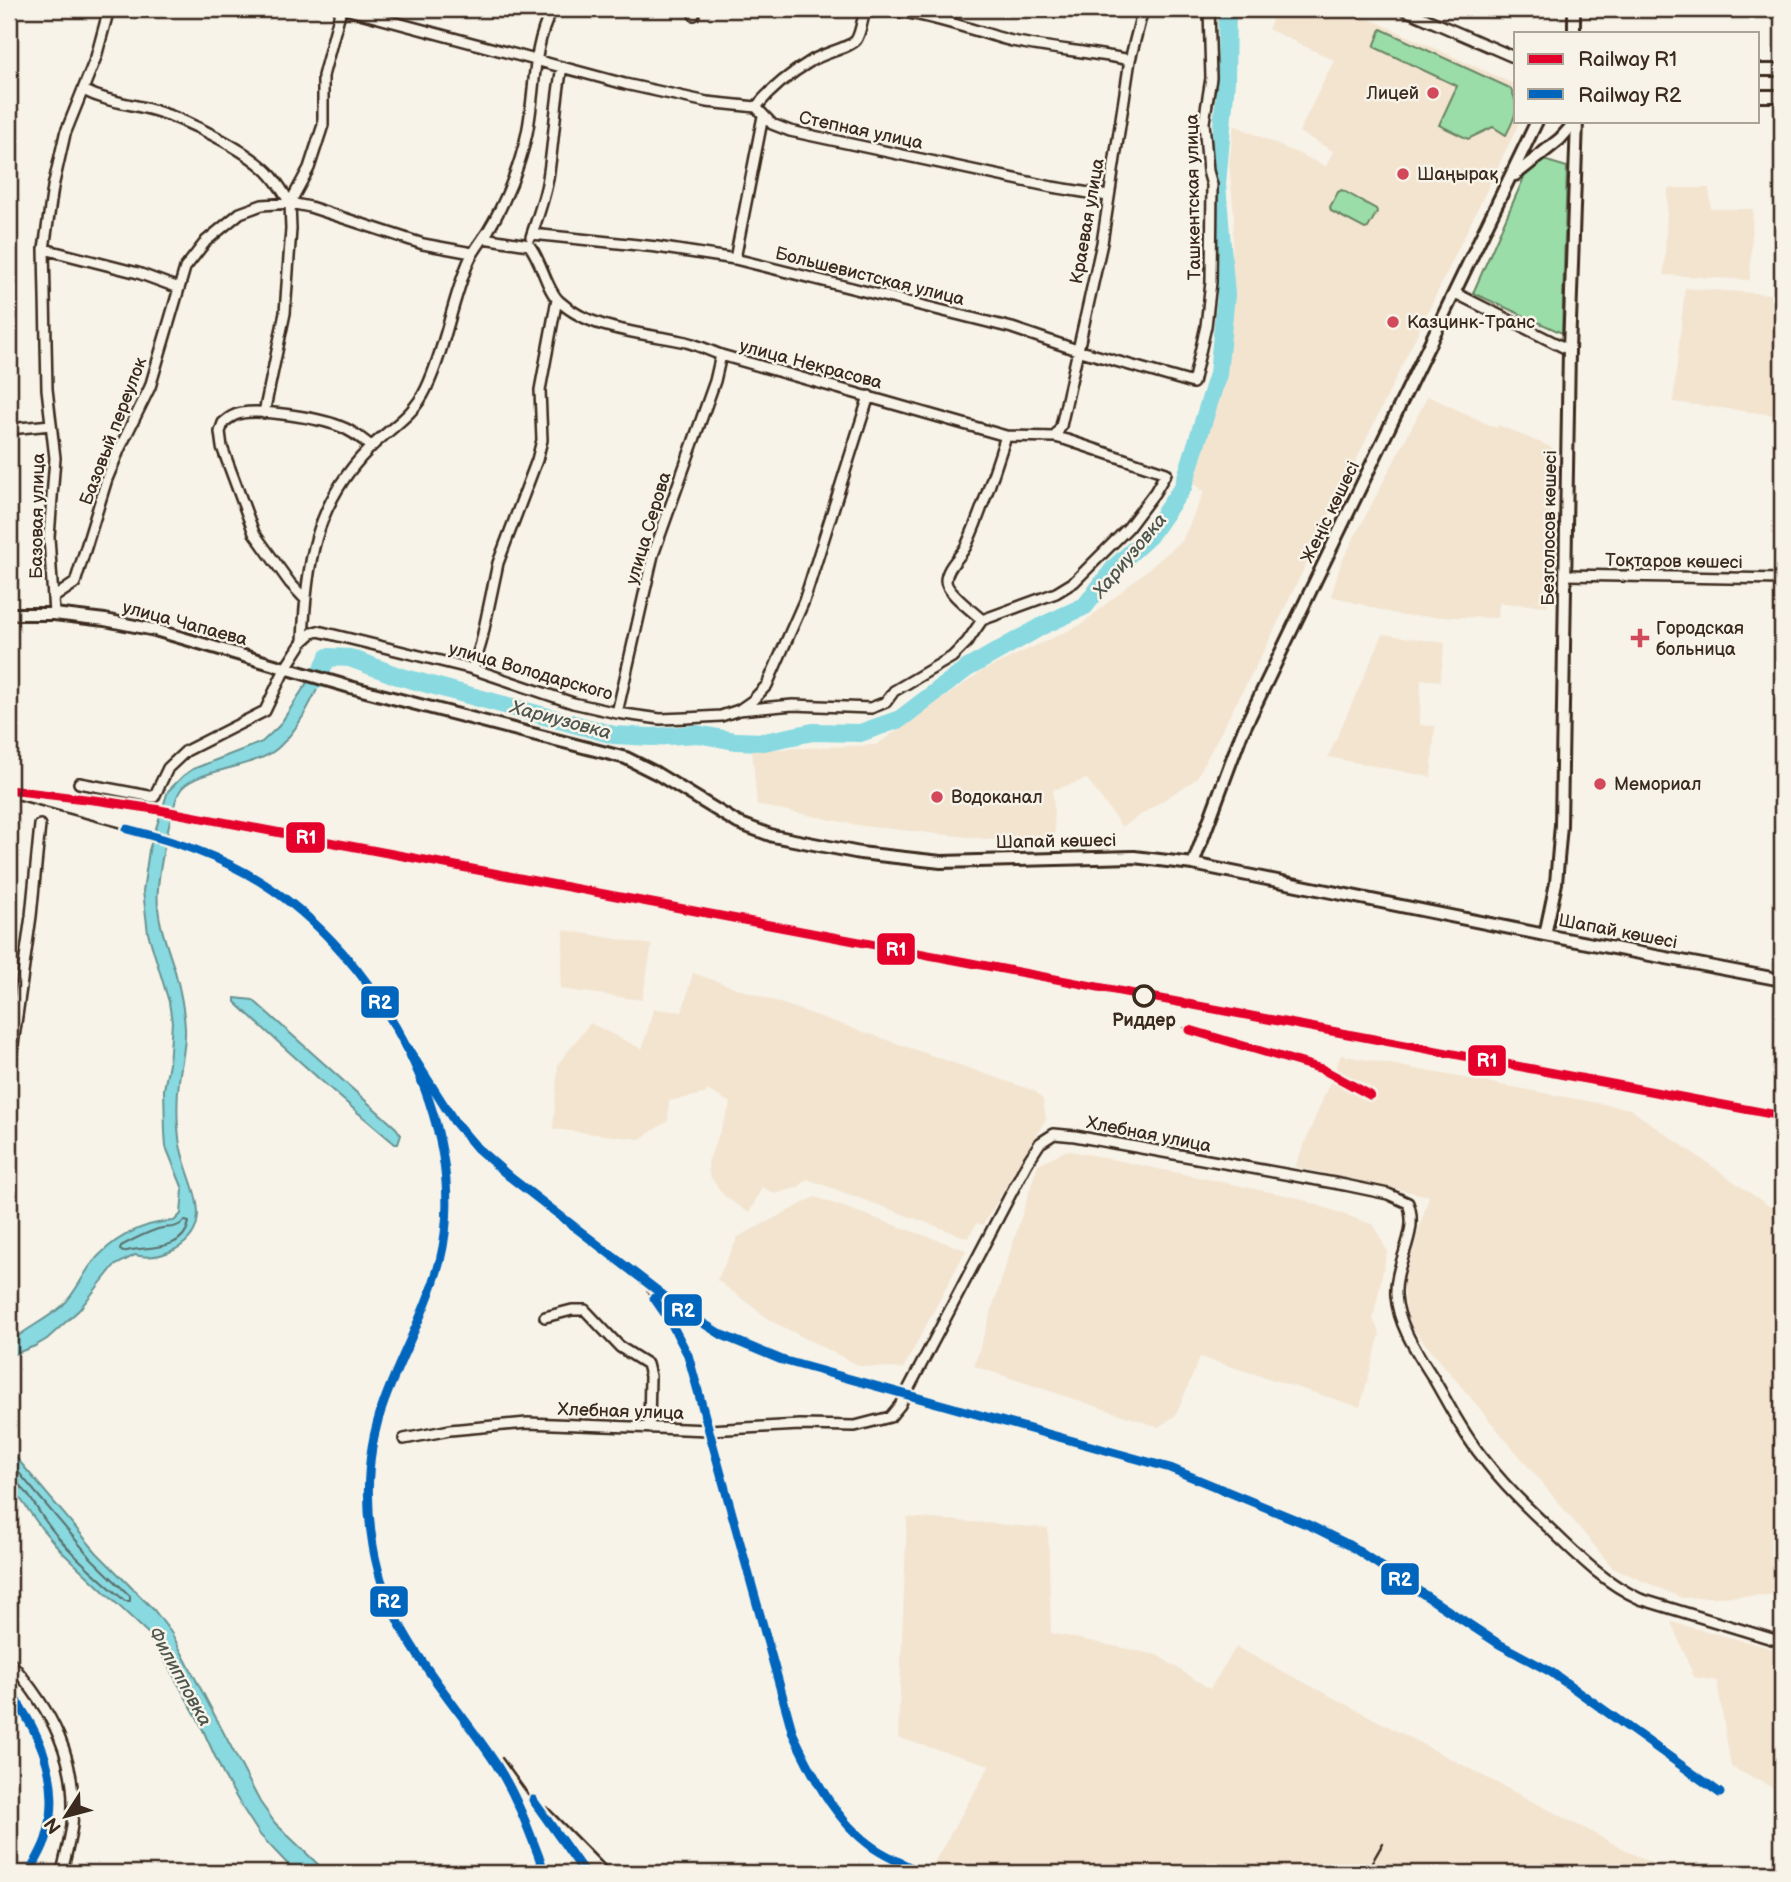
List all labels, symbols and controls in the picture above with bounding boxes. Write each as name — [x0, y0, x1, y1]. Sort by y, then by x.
legend — [1514, 32, 1760, 122]
text: Railway R1 — [1578, 47, 1677, 72]
place label: Лицей — [1366, 83, 1419, 104]
text: Railway R2 — [1578, 83, 1682, 108]
marker: Лицей — [1425, 85, 1441, 101]
street label: Степная улица — [797, 107, 925, 154]
street label: Ташкентская улица — [1182, 113, 1205, 280]
street label: Краевая улица — [1066, 156, 1109, 286]
place label: Шаңырақ — [1417, 164, 1498, 185]
marker: Шаңырақ — [1395, 166, 1411, 182]
street label: Большевистская улица — [773, 243, 967, 310]
place label: Казцинк-Транс — [1407, 312, 1535, 333]
marker: Казцинк-Транс — [1385, 314, 1401, 330]
street label: улица Некрасова — [737, 335, 885, 394]
street label: Базовый переулок — [76, 354, 152, 508]
street label: Безголосов көшесі — [1538, 450, 1561, 606]
street label: Базовая улица — [26, 453, 49, 579]
street label: Жеңіс көшесі — [1297, 458, 1364, 567]
street label: улица Серова — [621, 469, 676, 587]
water label: Хариузовка — [1088, 509, 1172, 604]
street label: Тоқтаров көшесі — [1605, 550, 1743, 573]
street label: улица Чапаева — [120, 597, 250, 650]
place label: Городская больница — [1656, 618, 1744, 660]
marker: Городская больница — [1630, 628, 1650, 648]
street label: улица Володарского — [446, 638, 615, 705]
water label: Хариузовка — [507, 696, 613, 745]
place label: Мемориал — [1614, 774, 1701, 795]
marker: Мемориал — [1592, 776, 1608, 792]
place label: Водоканал — [951, 787, 1043, 808]
marker: Водоканал — [929, 789, 945, 805]
line badge: R1 — [285, 821, 326, 854]
text: R1 — [295, 827, 317, 850]
street label: Шапай көшесі — [995, 830, 1117, 853]
street label: Шапай көшесі — [1557, 910, 1679, 953]
line badge: R1 — [876, 932, 916, 966]
text: R1 — [885, 939, 907, 962]
line badge: R2 — [360, 985, 400, 1019]
marker: Риддер — [1133, 985, 1155, 1007]
text: R2 — [368, 992, 393, 1015]
place label: Риддер — [1112, 1010, 1176, 1031]
line badge: R1 — [1467, 1044, 1507, 1077]
text: R1 — [1476, 1050, 1498, 1073]
street label: Хлебная улица — [1085, 1112, 1213, 1157]
line badge: R2 — [663, 1293, 703, 1327]
text: R2 — [671, 1300, 696, 1323]
street label: Хлебная улица — [557, 1399, 685, 1424]
line badge: R2 — [1380, 1562, 1420, 1596]
text: R2 — [1388, 1569, 1413, 1592]
line badge: R2 — [369, 1585, 409, 1618]
text: R2 — [377, 1591, 402, 1614]
water label: Филипповка — [143, 1623, 216, 1730]
north arrow — [32, 1780, 102, 1850]
text: N — [40, 1813, 67, 1838]

